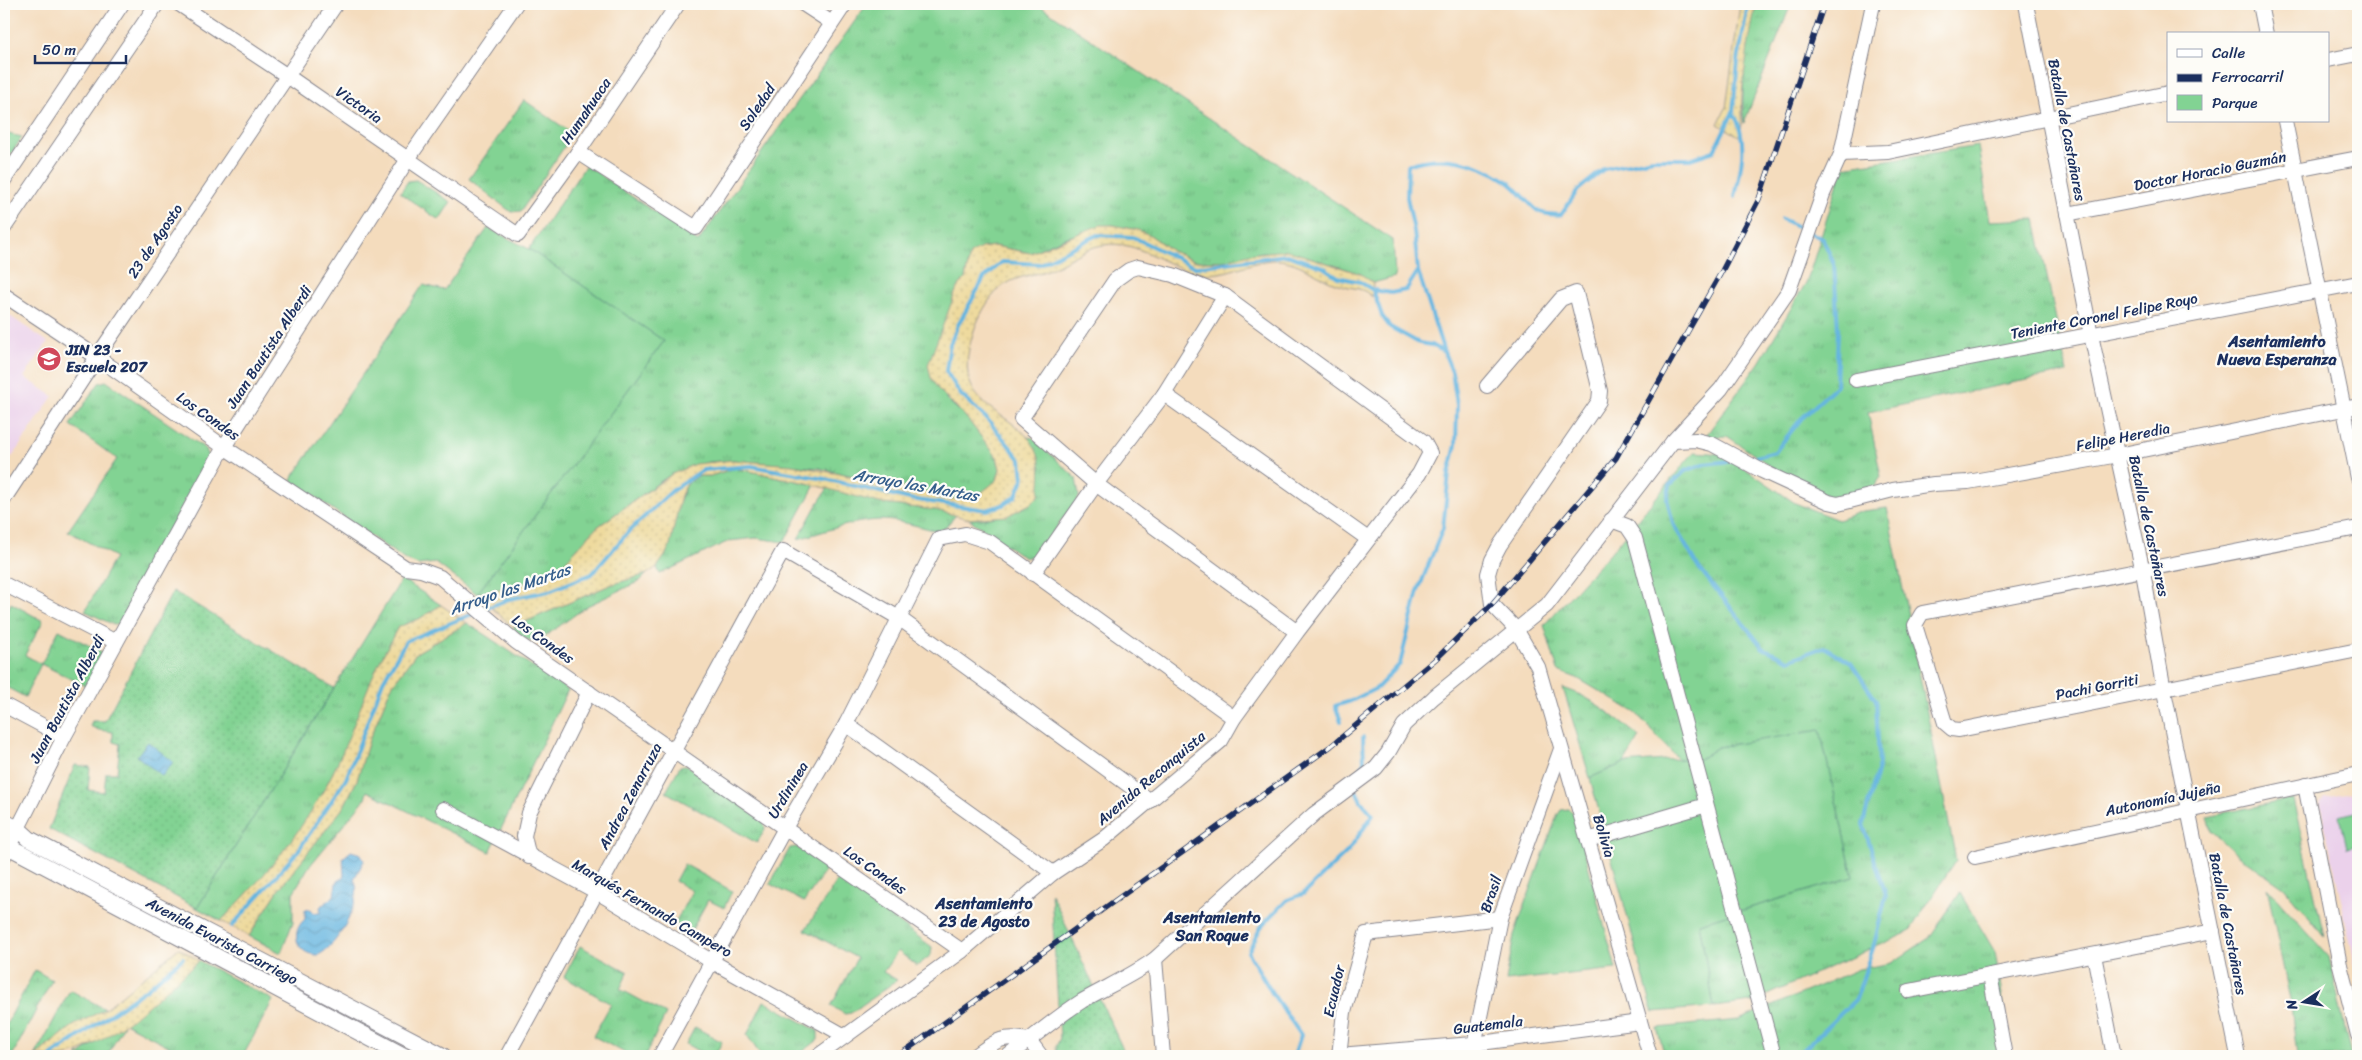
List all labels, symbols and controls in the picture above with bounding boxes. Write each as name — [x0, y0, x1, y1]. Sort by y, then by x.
scale bar — [35, 32, 126, 64]
legend — [2167, 32, 2330, 122]
text: 50 m — [42, 37, 77, 63]
text: Calle — [2212, 40, 2245, 66]
street label: Batalla de Castañares — [2040, 57, 2094, 203]
text: Ferrocarril — [2212, 64, 2284, 90]
street label: Humahuaca — [554, 72, 618, 150]
street label: Soledad — [732, 77, 783, 136]
street label: Victoria — [330, 79, 388, 131]
text: Parque — [2212, 90, 2257, 116]
street label: Doctor Horacio Guzmán — [2132, 143, 2288, 199]
street label: 23 de Agosto — [120, 198, 190, 284]
street label: Juan Bautista Alberdi — [219, 279, 319, 415]
street label: Teniente Coronel Felipe Royo — [2008, 285, 2200, 347]
district label: Asentamiento Nueva Esperanza — [2216, 327, 2338, 374]
place label: JIN 23 - Escuela 207 — [65, 337, 148, 380]
school or university icon: JIN 23 - Escuela 207 — [36, 346, 62, 372]
street label: Los Condes — [171, 385, 245, 447]
street label: Felipe Heredia — [2074, 415, 2173, 459]
street label: Batalla de Castañares — [2121, 453, 2177, 599]
water label: Arroyo las Martas — [850, 460, 982, 511]
water label: Arroyo las Martas — [445, 554, 576, 624]
street label: Los Condes — [506, 607, 580, 671]
street label: Juan Bautista Alberdi — [22, 629, 112, 769]
street label: Pachi Gorriti — [2053, 666, 2142, 708]
street label: Avenida Reconquista — [1090, 724, 1212, 832]
street label: Andrea Zenarruza — [590, 737, 669, 855]
street label: Urdininea — [761, 756, 816, 824]
street label: Autonomía Jujeña — [2102, 774, 2224, 824]
street label: Bolivia — [1585, 811, 1623, 861]
street label: Los Condes — [838, 839, 912, 901]
street label: Marqués Fernando Campero — [567, 851, 737, 965]
street label: Batalla de Castañares — [2201, 851, 2255, 997]
street label: Brasil — [1472, 871, 1510, 916]
street label: Avenida Evaristo Carriego — [140, 889, 303, 992]
district label: Asentamiento 23 de Agosto — [934, 889, 1034, 936]
district label: Asentamiento San Roque — [1162, 903, 1262, 950]
street label: Ecuador — [1315, 962, 1353, 1020]
north arrow — [2280, 978, 2330, 1028]
text: N — [2278, 997, 2305, 1013]
street label: Guatemala — [1452, 1008, 1525, 1042]

